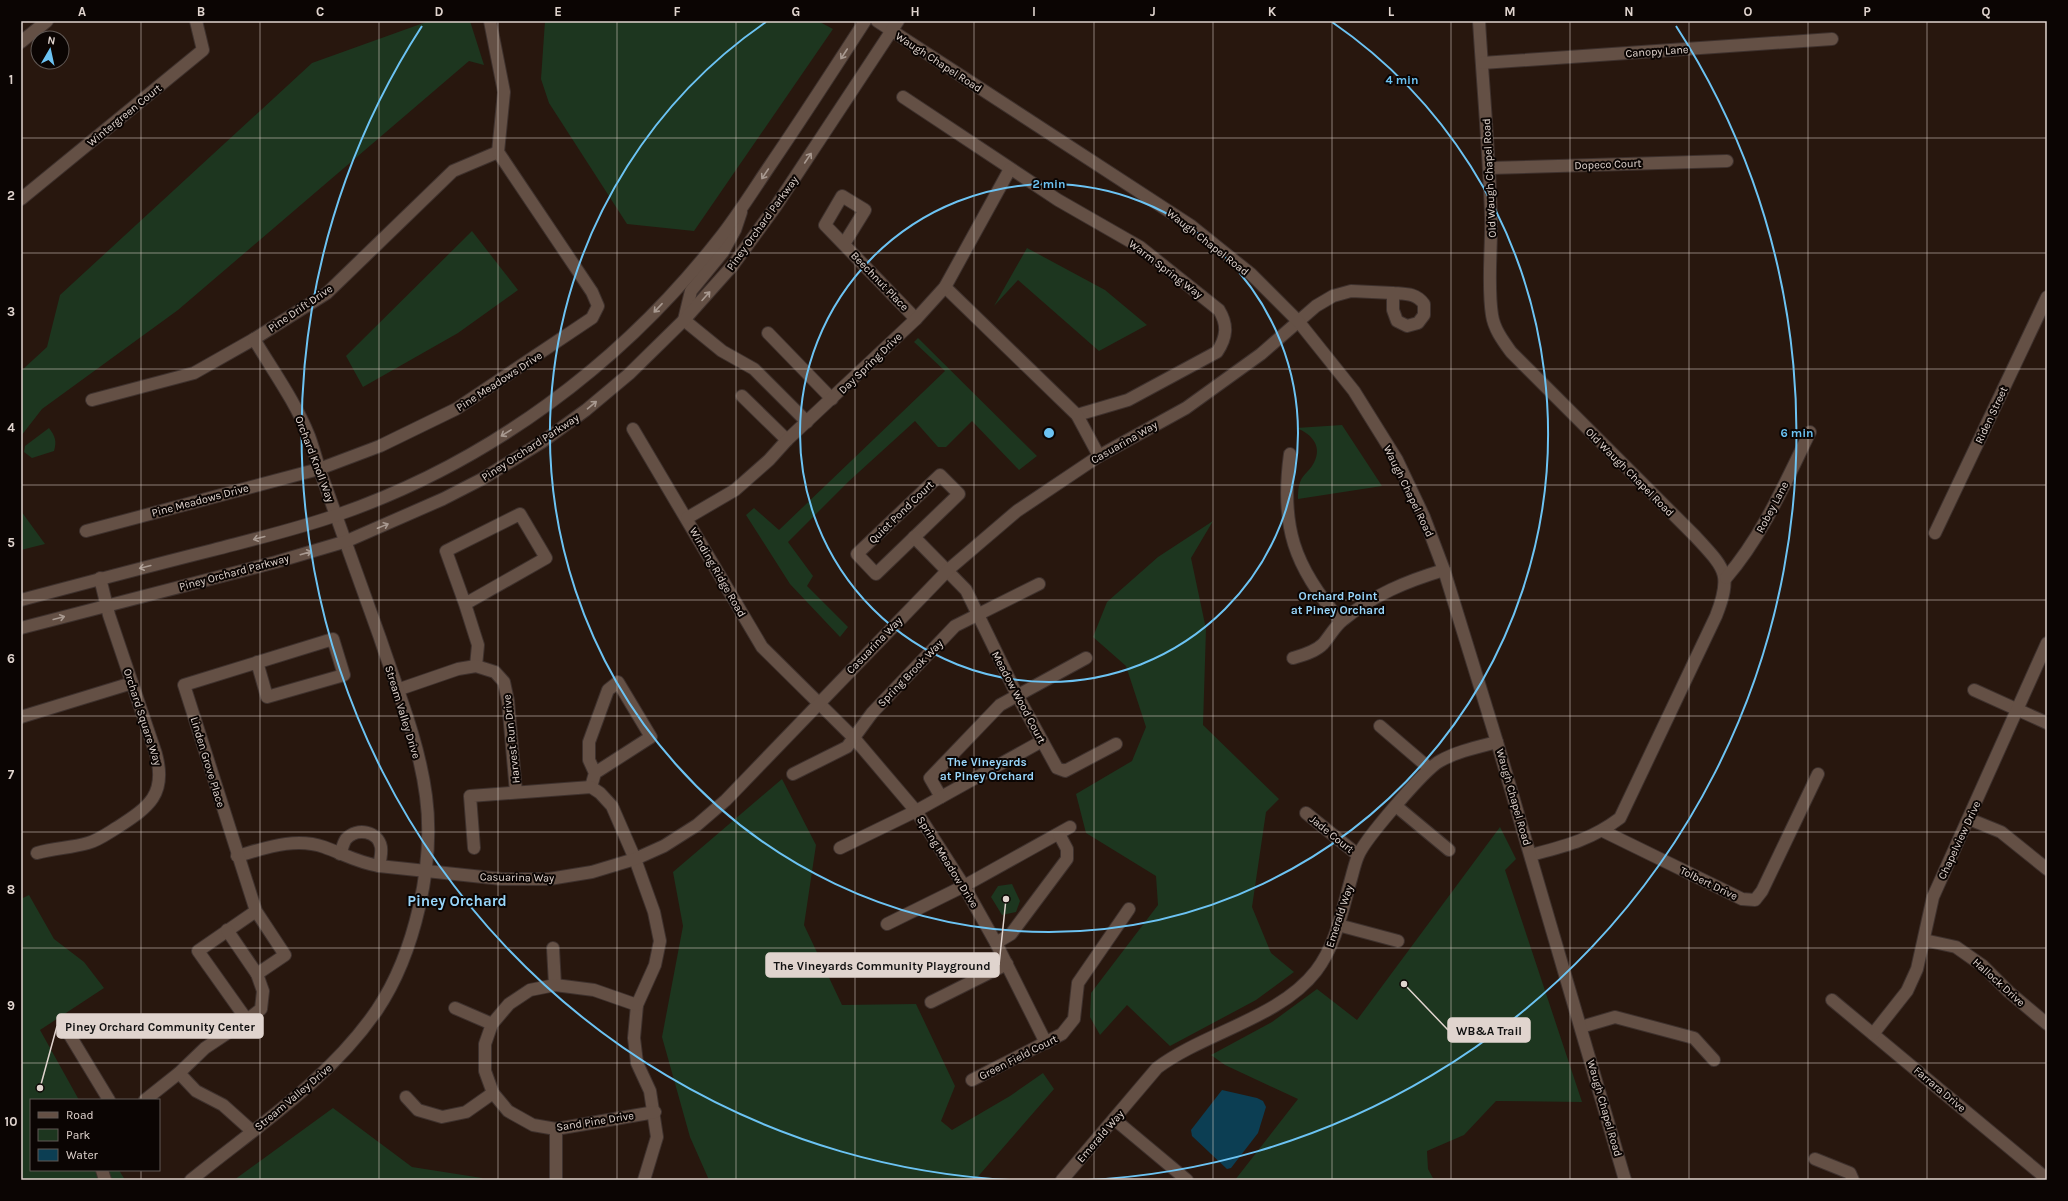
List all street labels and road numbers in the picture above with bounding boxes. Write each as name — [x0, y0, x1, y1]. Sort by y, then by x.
street label: Waugh Chapel Road — [893, 30, 984, 95]
street label: Canopy Lane — [1625, 43, 1689, 60]
street label: Wintergreen Court — [85, 82, 164, 149]
street label: Old Waugh Chapel Road — [1480, 118, 1499, 238]
street label: Dopeco Court — [1574, 157, 1642, 172]
street label: Piney Orchard Parkway — [724, 174, 801, 273]
street label: Waugh Chapel Road — [1164, 206, 1251, 278]
street label: Warm Spring Way — [1126, 237, 1205, 301]
street label: Beechnut Place — [848, 249, 911, 314]
street label: Pine Drift Drive — [266, 282, 335, 335]
street label: Day Spring Drive — [836, 330, 905, 397]
street label: Pine Meadows Drive — [454, 349, 545, 414]
street label: Riden Street — [1973, 385, 2010, 446]
street label: Piney Orchard Parkway — [479, 411, 581, 484]
street label: Orchard Knoll Way — [292, 414, 337, 504]
street label: Casuarina Way — [1089, 418, 1160, 467]
street label: Old Waugh Chapel Road — [1583, 426, 1676, 519]
street label: Waugh Chapel Road — [1381, 443, 1436, 539]
street label: Quiet Pond Court — [866, 478, 936, 547]
street label: Robey Lane — [1754, 479, 1792, 535]
street label: Pine Meadows Drive — [150, 481, 250, 520]
street label: Winding Ridge Road — [687, 525, 749, 619]
street label: Piney Orchard Parkway — [178, 552, 291, 593]
street label: Casuarina Way — [844, 614, 905, 677]
street label: Spring Brook Way — [875, 637, 946, 710]
street label: Meadow Wood Court — [989, 649, 1048, 745]
street label: Stream Valley Drive — [382, 664, 423, 761]
street label: Orchard Square Way — [121, 667, 164, 767]
street label: Harvest Run Drive — [500, 693, 523, 784]
street label: Linden Grove Place — [188, 715, 228, 809]
street label: Waugh Chapel Road — [1493, 747, 1534, 847]
street label: Chapelview Drive — [1936, 798, 1984, 882]
street label: Jade Court — [1307, 813, 1356, 856]
street label: Spring Meadow Drive — [914, 814, 981, 911]
street label: Tolbert Drive — [1678, 864, 1740, 903]
street label: Casuarina Way — [480, 870, 554, 885]
street label: Emerald Way — [1323, 883, 1356, 949]
street label: Hallock Drive — [1970, 956, 2028, 1009]
street label: Green Field Court — [977, 1032, 1060, 1083]
street label: Waugh Chapel Road — [1584, 1058, 1625, 1158]
street label: Stream Valley Drive — [252, 1061, 335, 1133]
street label: Farrara Drive — [1911, 1064, 1969, 1115]
street label: Emerald Way — [1074, 1108, 1127, 1165]
street label: Sand Pine Drive — [555, 1109, 635, 1134]

